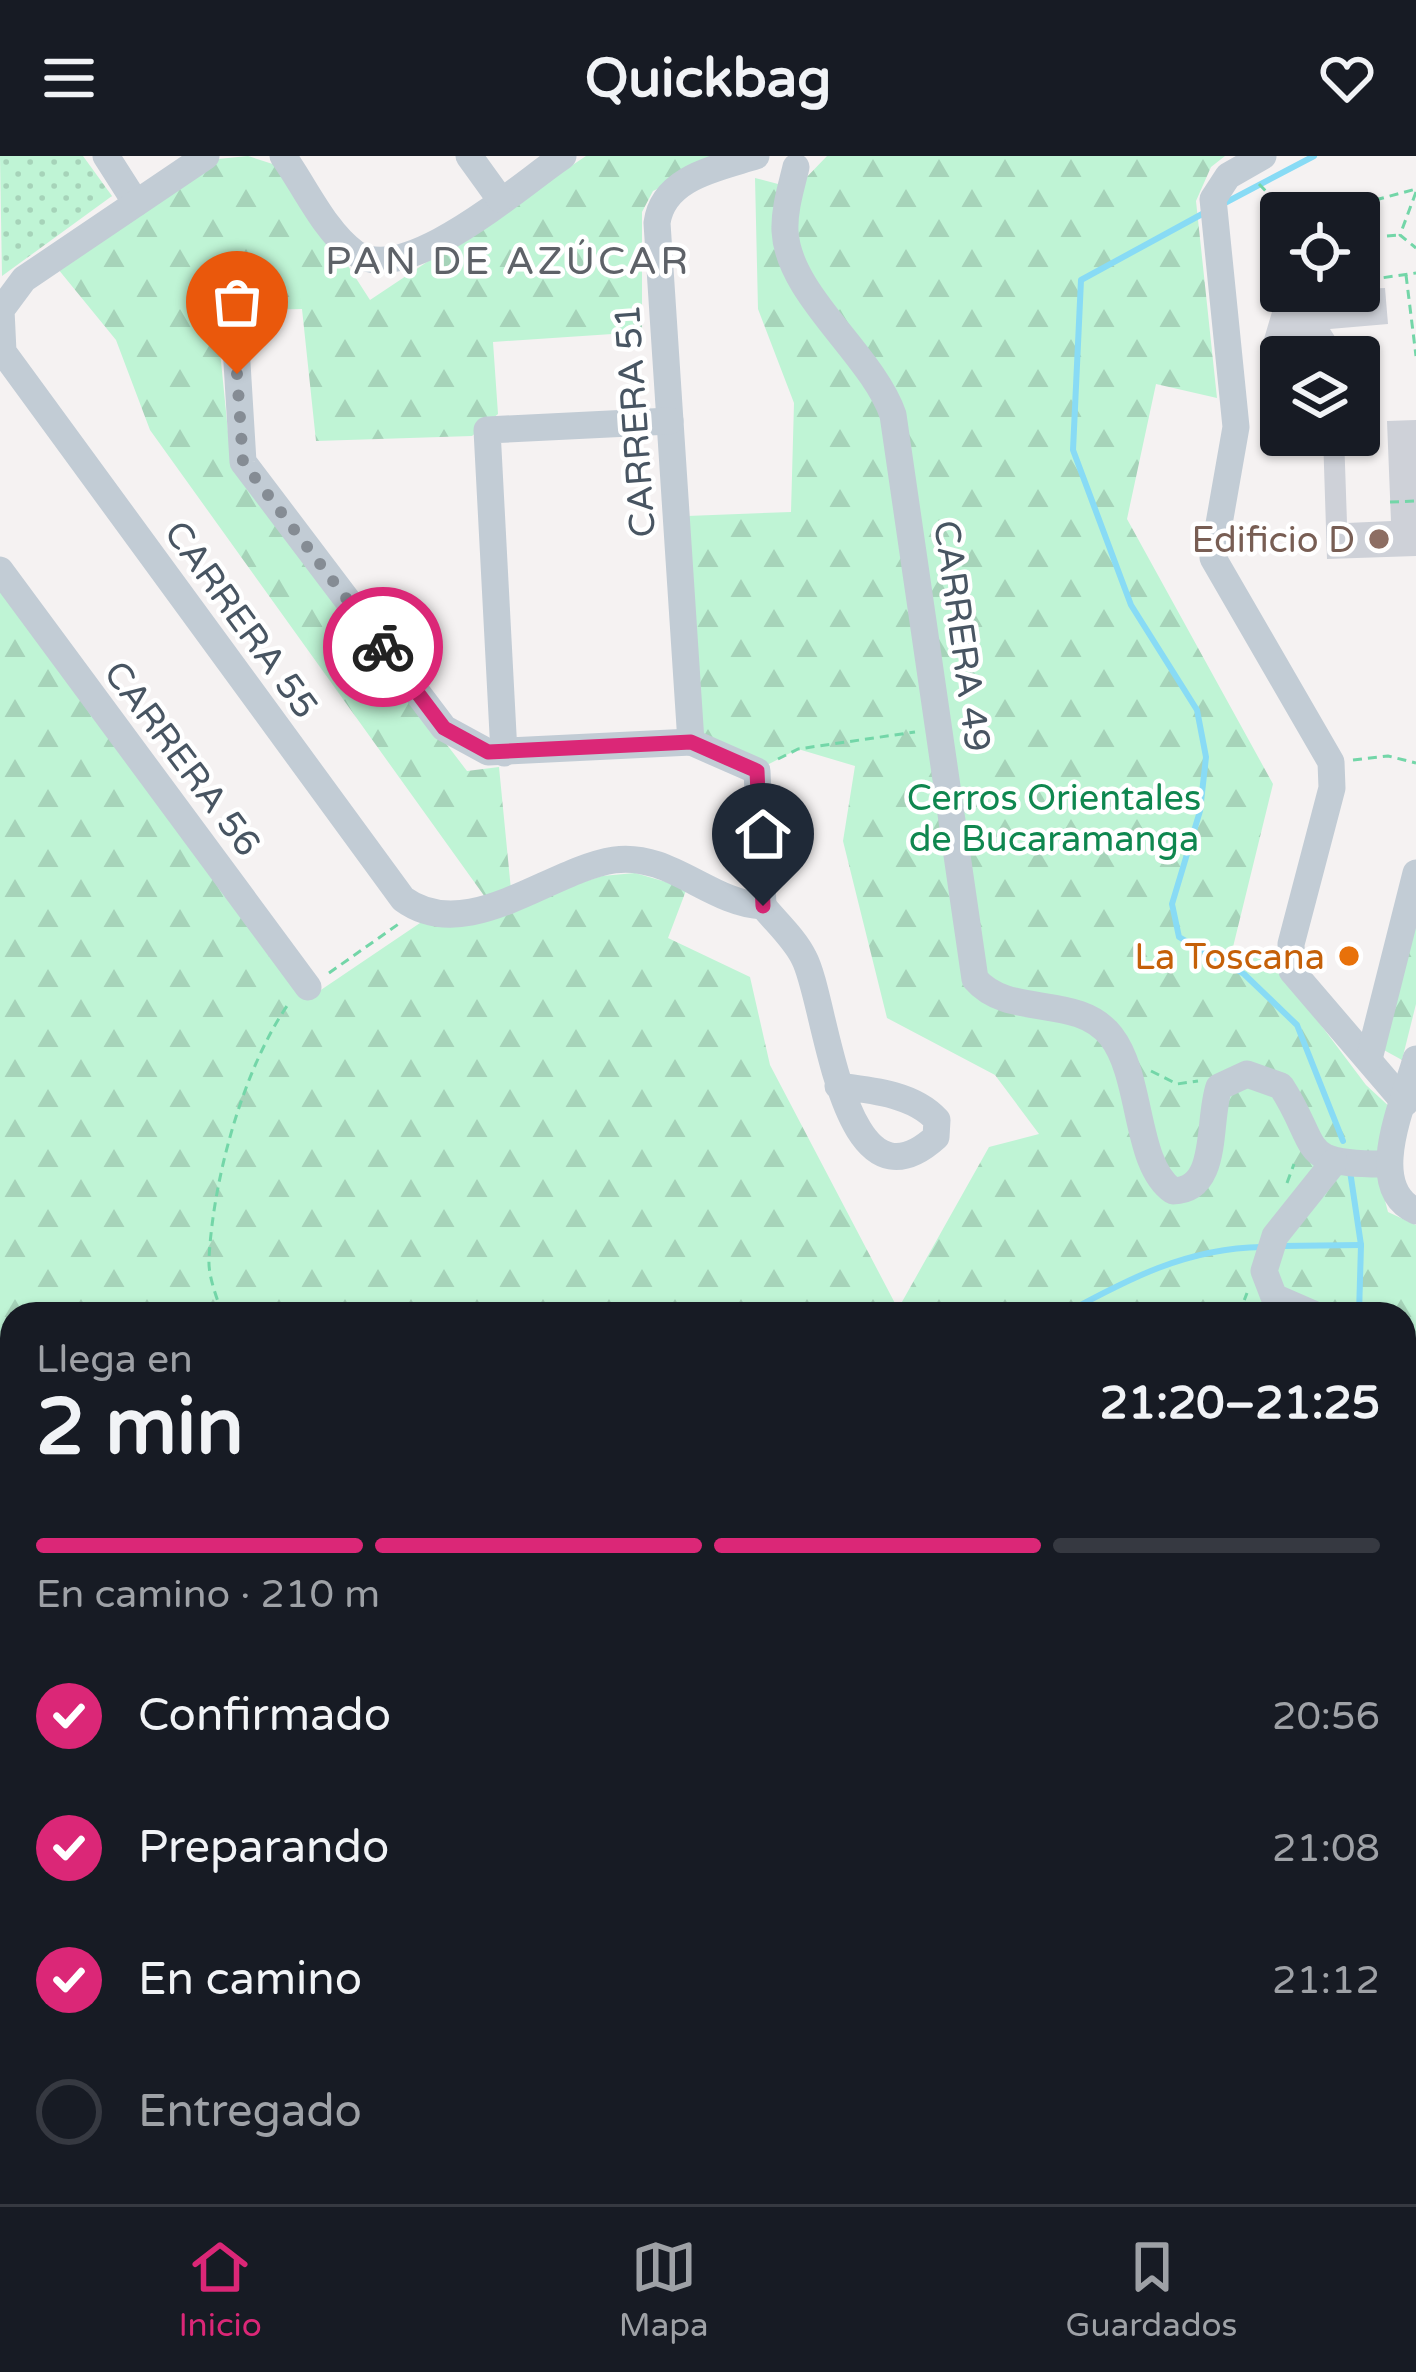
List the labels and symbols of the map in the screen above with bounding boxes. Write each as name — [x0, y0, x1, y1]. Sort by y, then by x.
district label: PAN DE AZÚCAR — [325, 238, 691, 285]
pin — [186, 251, 288, 374]
street label: CARRERA 51 — [606, 303, 665, 539]
street label: CARRERA 55 — [155, 513, 327, 727]
street label: CARRERA 49 — [924, 518, 999, 755]
place label: Edificio D — [1191, 519, 1355, 562]
marker: Edificio D — [1366, 526, 1392, 552]
courier — [323, 587, 443, 707]
street label: CARRERA 56 — [94, 653, 269, 865]
park label: Cerros Orientales de Bucaramanga — [907, 777, 1201, 861]
pin — [712, 783, 814, 906]
place label: La Toscana — [1134, 936, 1325, 979]
marker: La Toscana — [1336, 943, 1362, 969]

